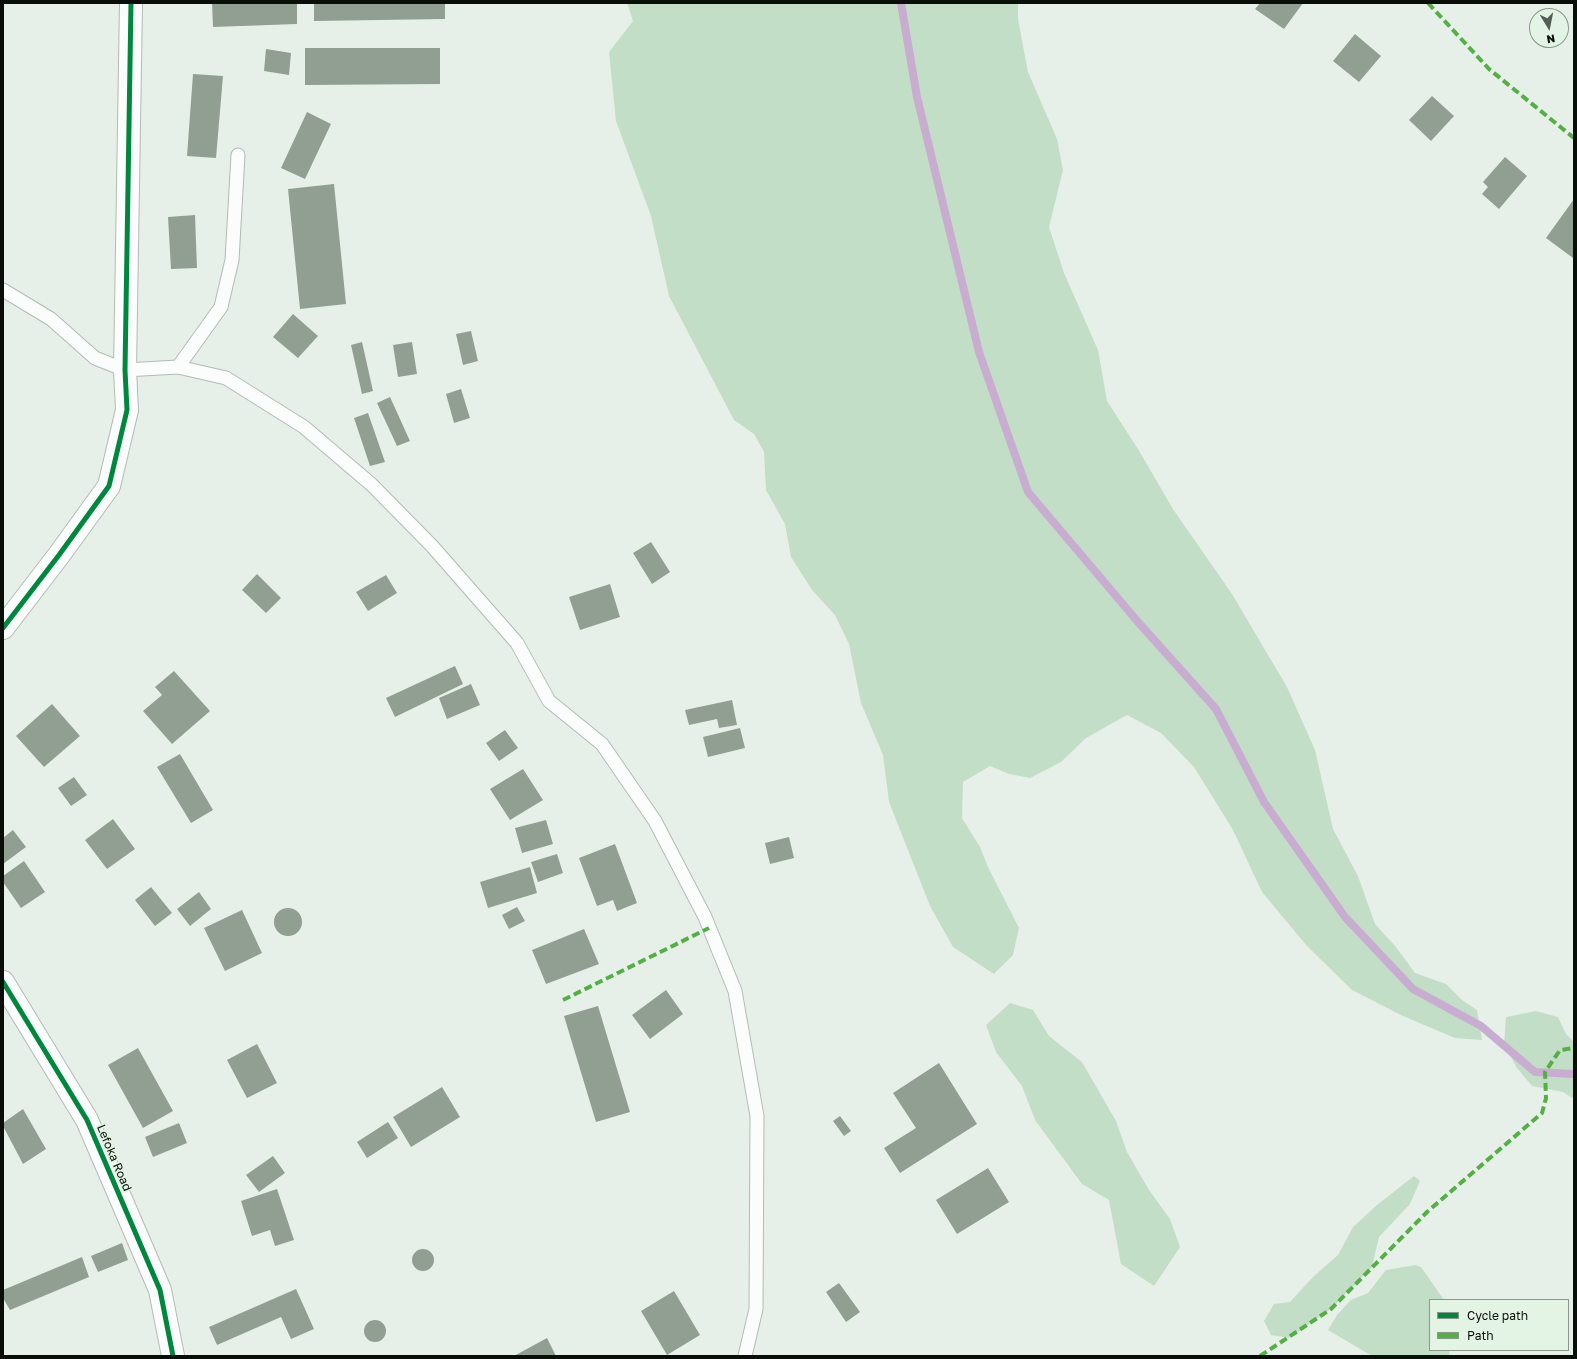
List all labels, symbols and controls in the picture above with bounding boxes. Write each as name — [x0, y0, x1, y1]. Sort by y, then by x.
north arrow — [1529, 8, 1569, 48]
text: N — [1546, 32, 1556, 46]
street label: Lefoka Road — [94, 1123, 134, 1193]
legend — [1429, 1299, 1569, 1351]
text: Cycle path — [1467, 1308, 1528, 1323]
text: Path — [1467, 1328, 1494, 1343]

